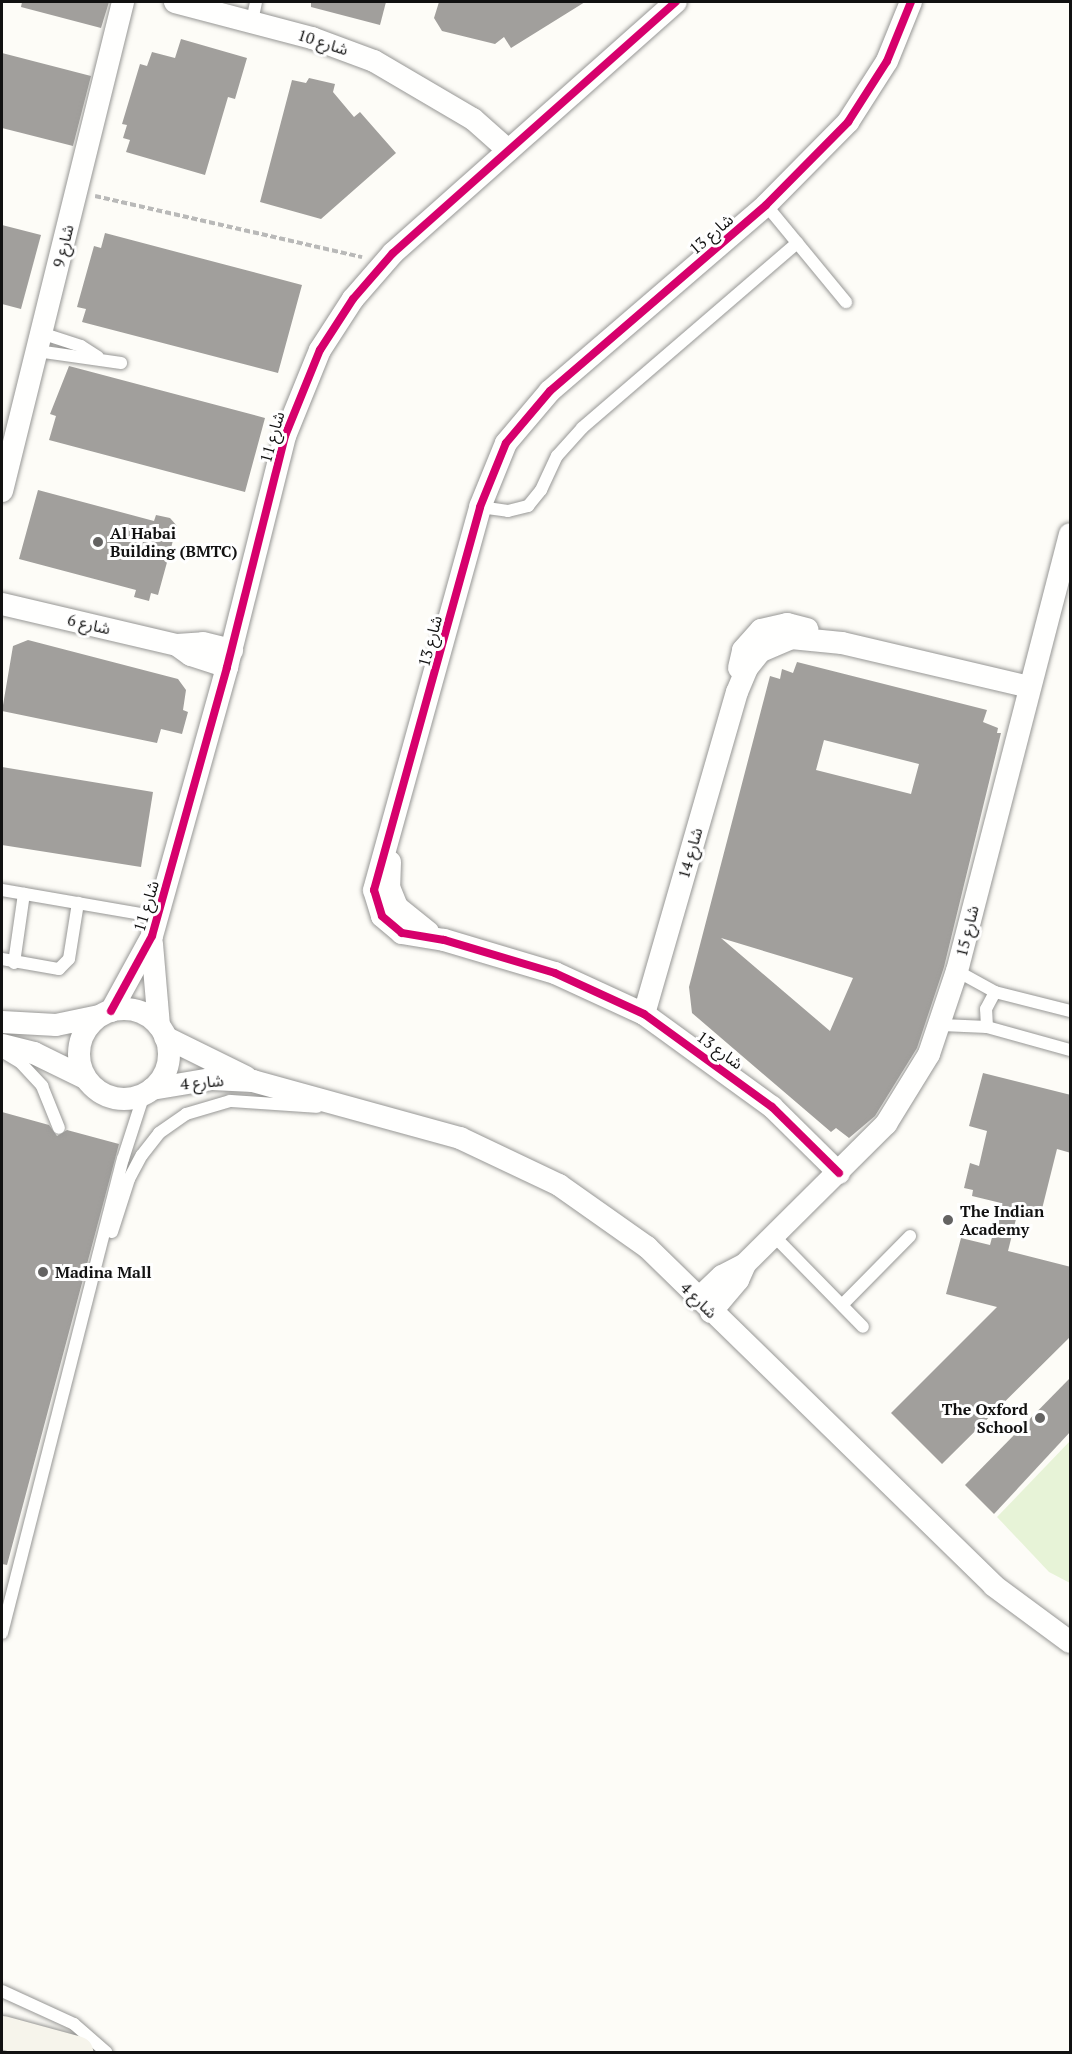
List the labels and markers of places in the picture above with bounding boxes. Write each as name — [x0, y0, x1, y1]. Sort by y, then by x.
place label: Al Habai Building (BMTC) — [110, 523, 238, 561]
marker: Al Habai Building (BMTC) — [91, 535, 105, 549]
place label: The Indian Academy — [960, 1201, 1044, 1239]
marker: The Indian Academy — [941, 1213, 955, 1227]
place label: Madina Mall — [55, 1262, 152, 1282]
marker: Madina Mall — [36, 1265, 50, 1279]
place label: The Oxford School — [942, 1399, 1028, 1437]
marker: The Oxford School — [1033, 1411, 1047, 1425]

